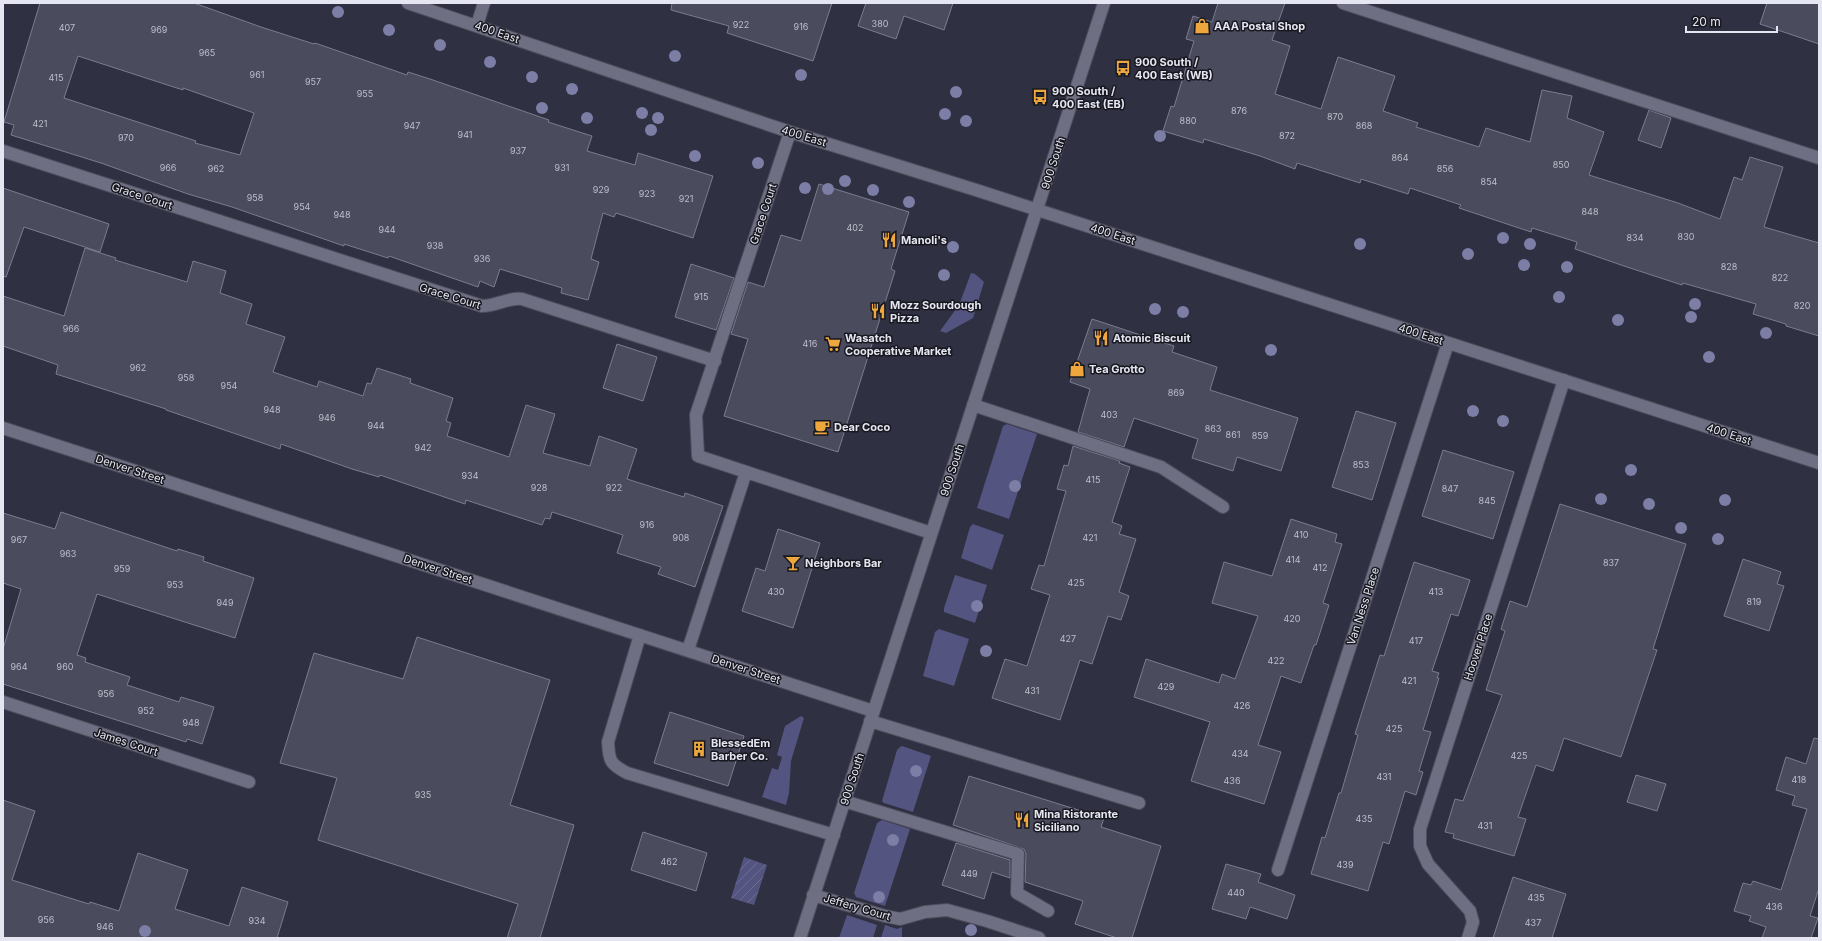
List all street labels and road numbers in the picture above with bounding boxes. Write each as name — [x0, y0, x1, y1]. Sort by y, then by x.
street label: 400 East — [473, 18, 522, 46]
street label: 400 East — [780, 123, 829, 150]
street label: 900 South — [1038, 135, 1068, 191]
street label: Grace Court — [110, 180, 175, 213]
street label: Grace Court — [747, 181, 780, 246]
street label: 400 East — [1089, 220, 1138, 248]
street label: Grace Court — [418, 280, 483, 312]
street label: 400 East — [1397, 320, 1446, 348]
street label: 400 East — [1705, 420, 1754, 448]
street label: 900 South — [937, 442, 967, 498]
street label: Denver Street — [94, 451, 166, 487]
street label: Denver Street — [402, 551, 474, 587]
street label: Van Ness Place — [1344, 565, 1382, 647]
street label: Hoover Place — [1461, 612, 1495, 682]
street label: Denver Street — [710, 651, 782, 687]
street label: James Court — [92, 725, 160, 759]
street label: 900 South — [837, 751, 867, 807]
street label: Jeffery Court — [822, 891, 893, 923]

